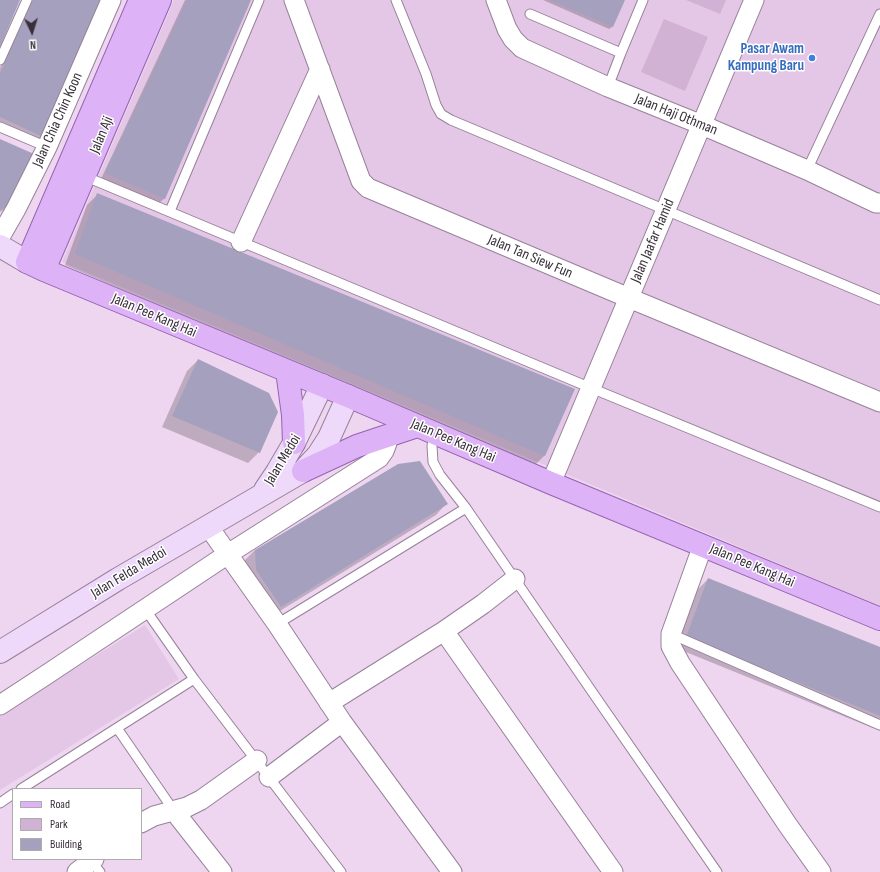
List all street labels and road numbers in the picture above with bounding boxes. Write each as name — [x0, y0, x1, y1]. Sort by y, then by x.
street label: Jalan Chia Chin Koon — [29, 70, 87, 170]
street label: Jalan Haji Othman — [632, 90, 720, 140]
street label: Jalan Aji — [86, 114, 118, 156]
street label: Jalan Jaafar Hamid — [627, 196, 679, 286]
street label: Jalan Tan Siew Fun — [485, 231, 575, 283]
street label: Jalan Pee Kang Hai — [109, 290, 199, 342]
street label: Jalan Pee Kang Hai — [408, 415, 498, 467]
street label: Jalan Medoi — [261, 431, 305, 489]
street label: Jalan Pee Kang Hai — [707, 540, 797, 592]
street label: Jalan Felda Medoi — [88, 543, 170, 603]

